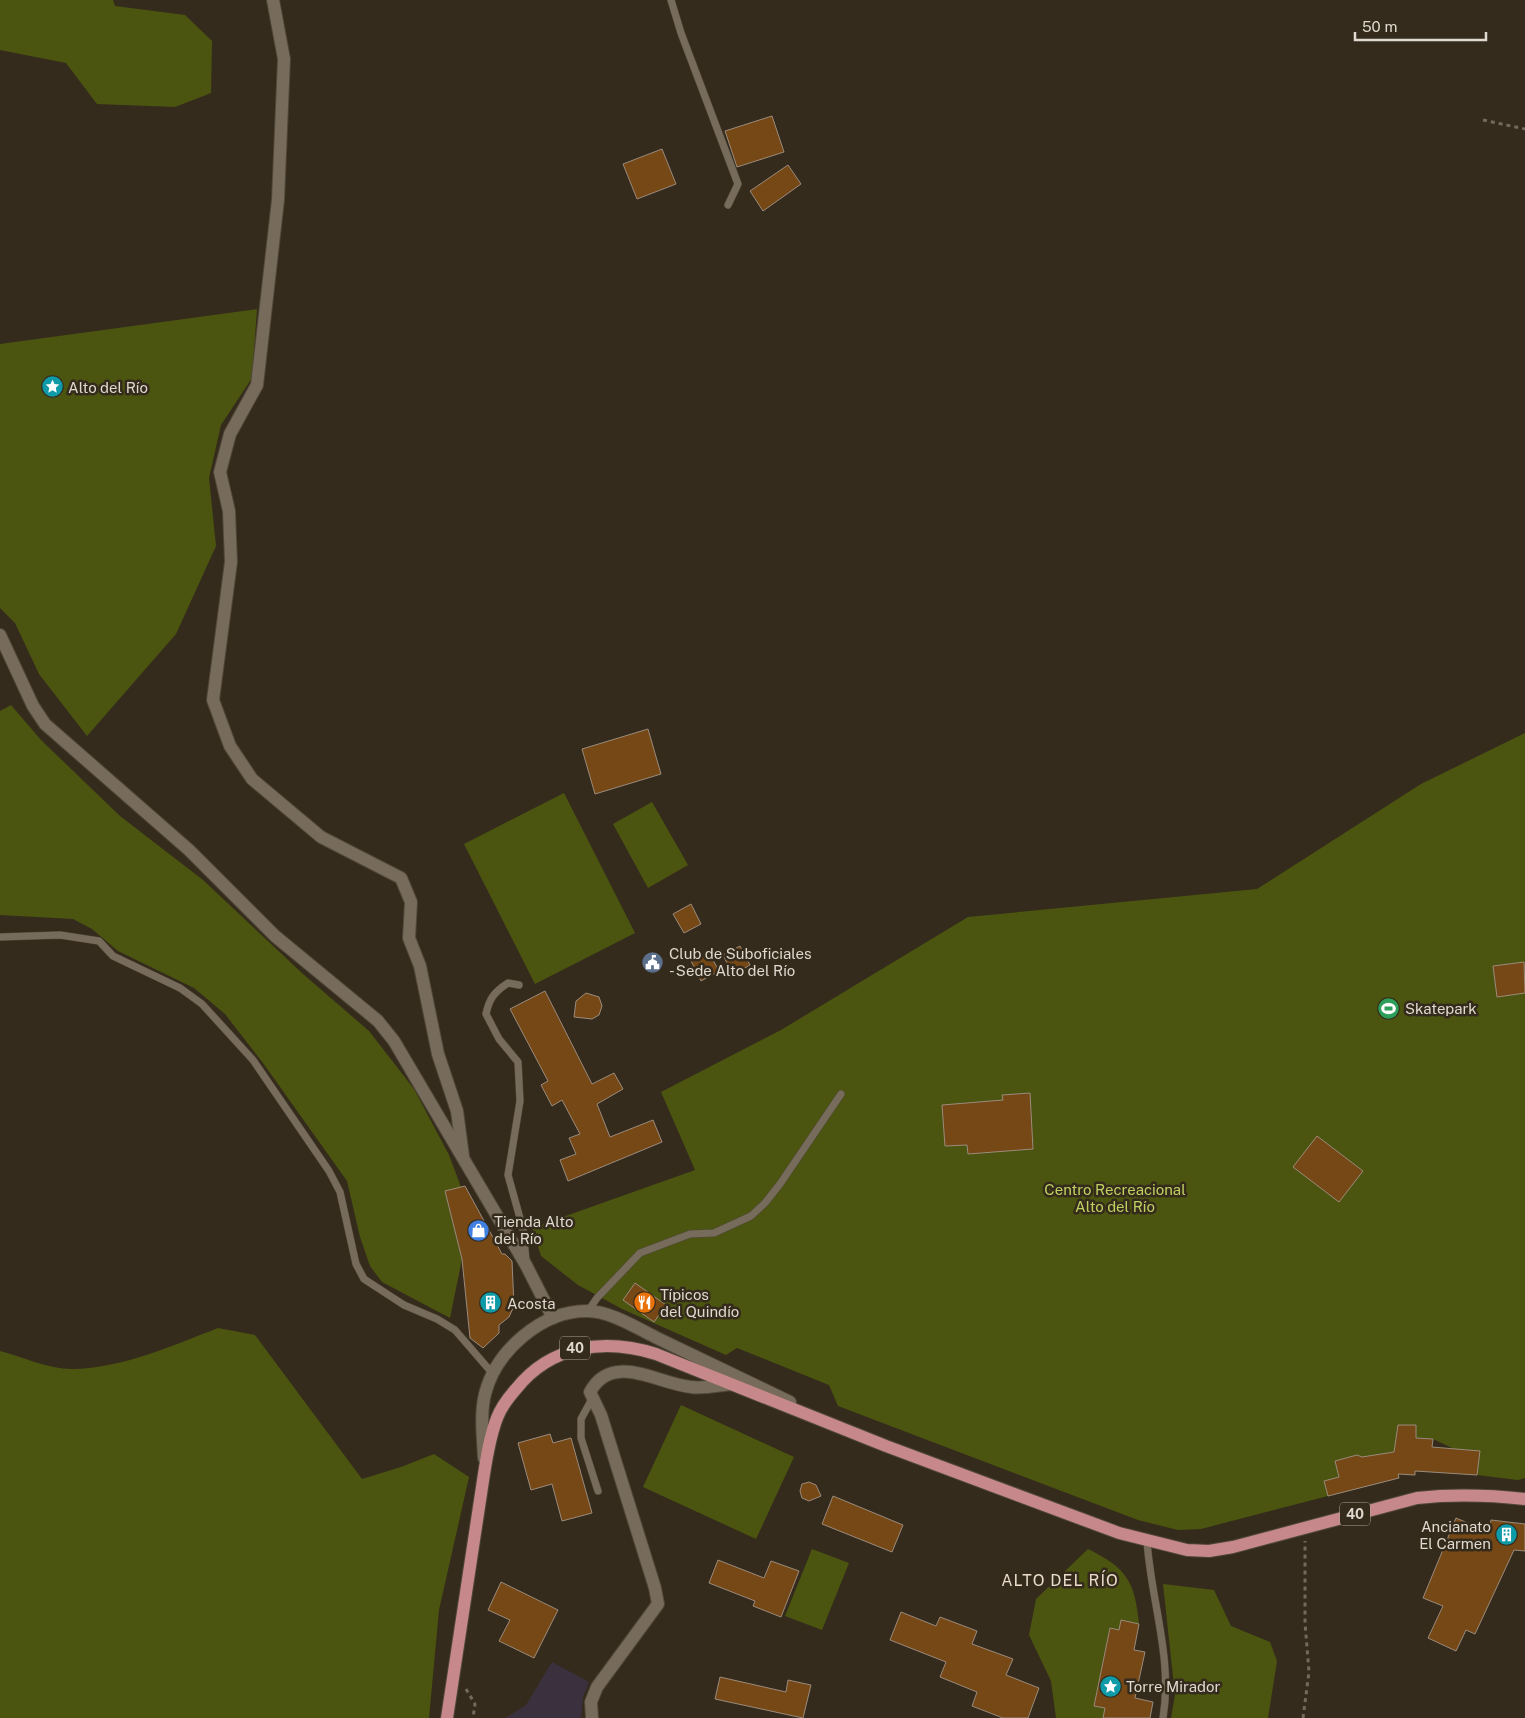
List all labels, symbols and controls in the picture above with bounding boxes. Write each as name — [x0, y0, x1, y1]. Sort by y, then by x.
scale bar — [1355, 10, 1486, 42]
text: 50 m — [1362, 18, 1397, 35]
place icon: Alto del Río — [40, 375, 64, 399]
place label: Alto del Río — [68, 379, 148, 396]
place label: Club de Suboficiales - Sede Alto del Río — [669, 945, 812, 979]
public building icon: Club de Suboficiales - Sede Alto del Río — [641, 950, 665, 974]
sports icon: Skatepark — [1377, 996, 1401, 1020]
place label: Skatepark — [1405, 1000, 1477, 1017]
park label: Centro Recreacional Alto del Río — [1044, 1181, 1186, 1215]
place label: Tienda Alto del Río — [494, 1213, 573, 1247]
shop icon: Tienda Alto del Río — [466, 1218, 490, 1242]
place label: Típicos del Quindío — [660, 1286, 739, 1320]
building icon: Acosta — [479, 1291, 503, 1315]
restaurant icon: Típicos del Quindío — [632, 1291, 656, 1315]
place label: Acosta — [507, 1295, 555, 1312]
road number: 40 — [560, 1336, 590, 1360]
road number: 40 — [1340, 1502, 1370, 1526]
place label: Ancianato El Carmen — [1419, 1518, 1491, 1552]
building icon: Ancianato El Carmen — [1495, 1523, 1519, 1547]
district label: ALTO DEL RÍO — [1001, 1570, 1119, 1590]
place icon: Torre Mirador — [1098, 1674, 1122, 1698]
place label: Torre Mirador — [1126, 1678, 1220, 1695]

